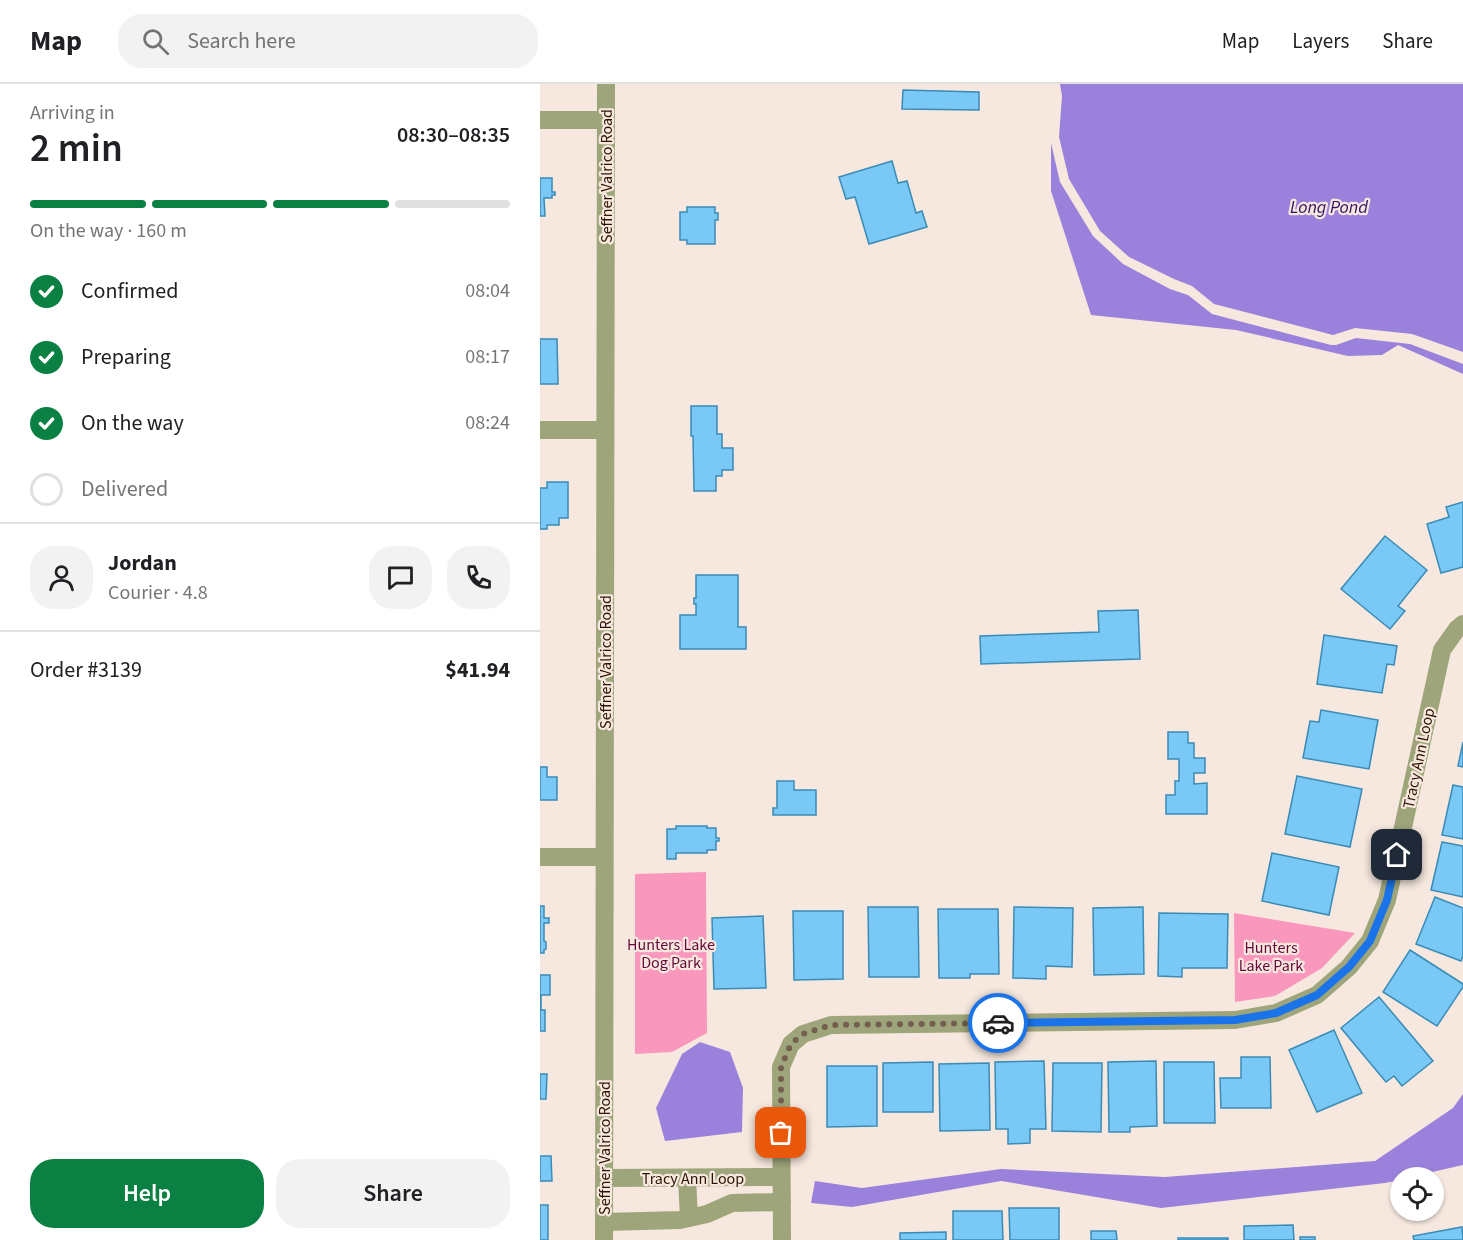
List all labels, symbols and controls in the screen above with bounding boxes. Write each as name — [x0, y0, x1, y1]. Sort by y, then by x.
search box — [118, 14, 538, 68]
text: Map — [30, 21, 82, 61]
icon: search — [139, 25, 172, 58]
text: Search here — [187, 25, 296, 57]
text: Map — [1222, 26, 1259, 56]
text: Layers — [1292, 26, 1349, 56]
text: Share — [1382, 26, 1433, 56]
text: Arriving in — [30, 99, 115, 127]
street label: Seffner Valrico Road — [596, 109, 618, 243]
text: 08:30–08:35 — [397, 119, 510, 151]
text: 2 min — [30, 121, 123, 177]
water label: Long Pond — [1290, 195, 1368, 220]
text: On the way · 160 m — [30, 217, 187, 245]
icon: check — [30, 275, 63, 308]
text: Confirmed — [81, 275, 178, 307]
text: 08:04 — [465, 277, 510, 305]
icon: check — [30, 341, 63, 374]
text: Preparing — [81, 341, 171, 373]
text: 08:17 — [465, 343, 510, 371]
icon: check — [30, 407, 63, 440]
text: On the way — [81, 407, 184, 439]
text: 08:24 — [465, 409, 510, 437]
text: Delivered — [81, 473, 168, 505]
button: person — [30, 546, 93, 609]
button: chat — [369, 546, 432, 609]
button: phone — [447, 546, 510, 609]
text: Jordan — [108, 547, 177, 579]
text: Courier · 4.8 — [108, 579, 208, 607]
street label: Seffner Valrico Road — [595, 595, 617, 729]
text: Order #3139 — [30, 654, 142, 686]
text: $41.94 — [445, 654, 510, 686]
street label: Tracy Ann Loop — [1398, 706, 1440, 811]
pin — [1371, 829, 1422, 880]
icon: home — [1380, 838, 1413, 871]
park label: Hunters Lake Dog Park — [627, 934, 715, 974]
park label: Hunters Lake Park — [1239, 937, 1303, 977]
courier — [968, 993, 1028, 1053]
icon: car — [982, 1007, 1015, 1040]
street label: Seffner Valrico Road — [594, 1081, 616, 1215]
pin — [755, 1107, 806, 1158]
icon: bag — [764, 1116, 797, 1149]
button: Help — [30, 1159, 264, 1228]
button: Share — [276, 1159, 510, 1228]
map controls — [1390, 1167, 1444, 1221]
button: locate — [1390, 1167, 1444, 1221]
street label: Tracy Ann Loop — [642, 1168, 744, 1190]

